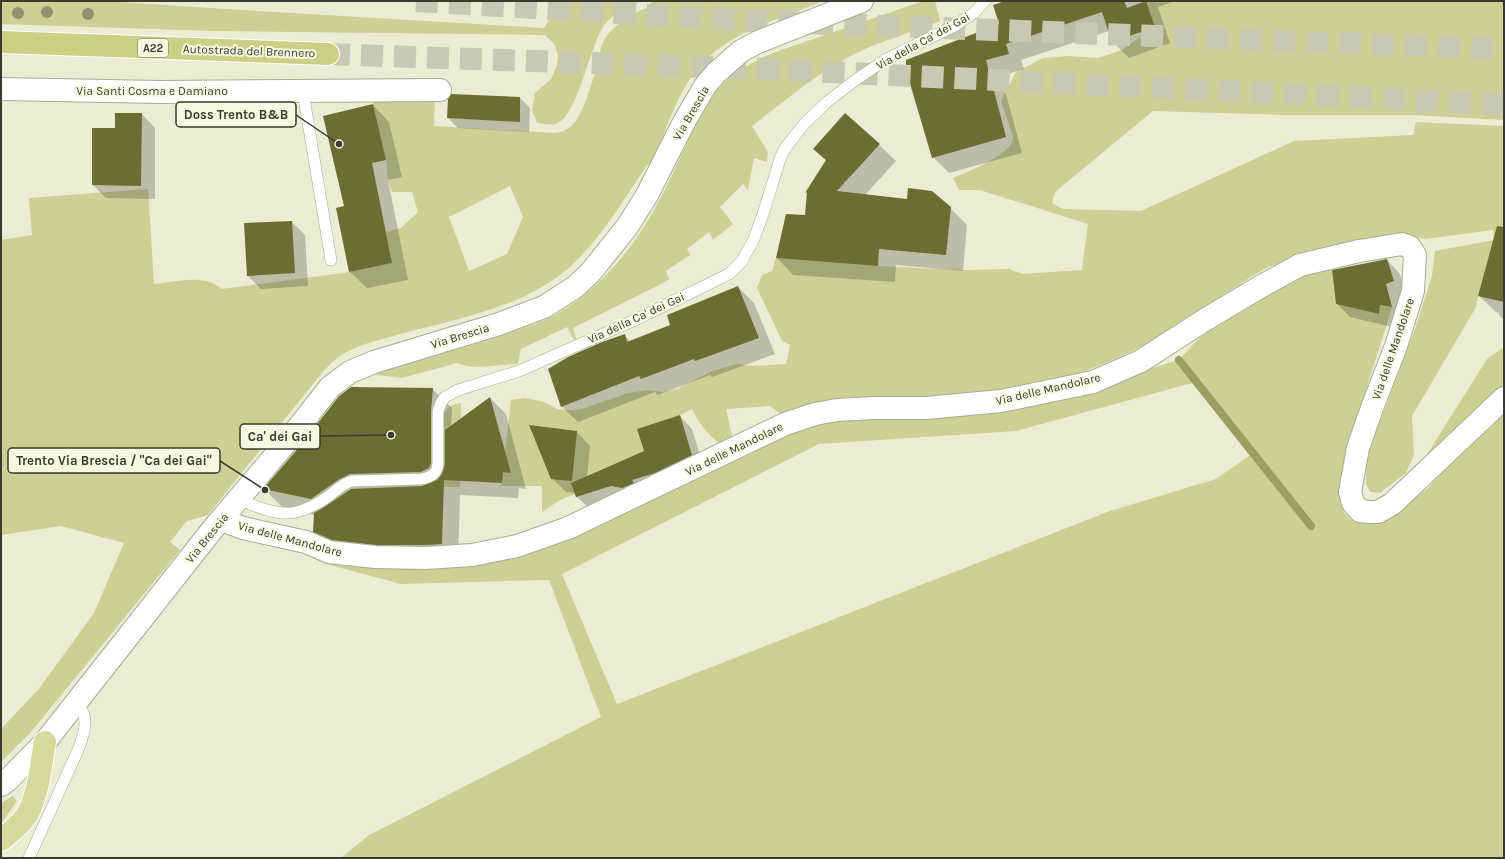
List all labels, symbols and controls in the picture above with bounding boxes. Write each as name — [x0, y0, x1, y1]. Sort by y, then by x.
street label: Via della Ca' dei Gai — [874, 9, 972, 73]
road number: A22 — [138, 39, 168, 57]
street label: Autostrada del Brennero — [183, 42, 315, 60]
street label: Via Brescia — [670, 83, 712, 143]
street label: Via Santi Cosma e Damiano — [76, 84, 228, 98]
callout: Doss Trento B&B — [176, 102, 296, 127]
text: Doss Trento B&B — [184, 107, 288, 122]
street label: Via della Ca' dei Gai — [585, 289, 687, 347]
street label: Via delle Mandolare — [1369, 296, 1417, 402]
street label: Via Brescia — [429, 320, 491, 352]
street label: Via delle Mandolare — [994, 370, 1102, 408]
street label: Via delle Mandolare — [683, 419, 785, 479]
callout: Ca' dei Gai — [240, 424, 320, 449]
text: Ca' dei Gai — [248, 429, 312, 444]
callout: Trento Via Brescia / "Ca dei Gai" — [8, 448, 220, 473]
text: Trento Via Brescia / "Ca dei Gai" — [16, 453, 212, 468]
street label: Via Brescia — [183, 510, 231, 566]
street label: Via delle Mandolare — [237, 518, 343, 560]

